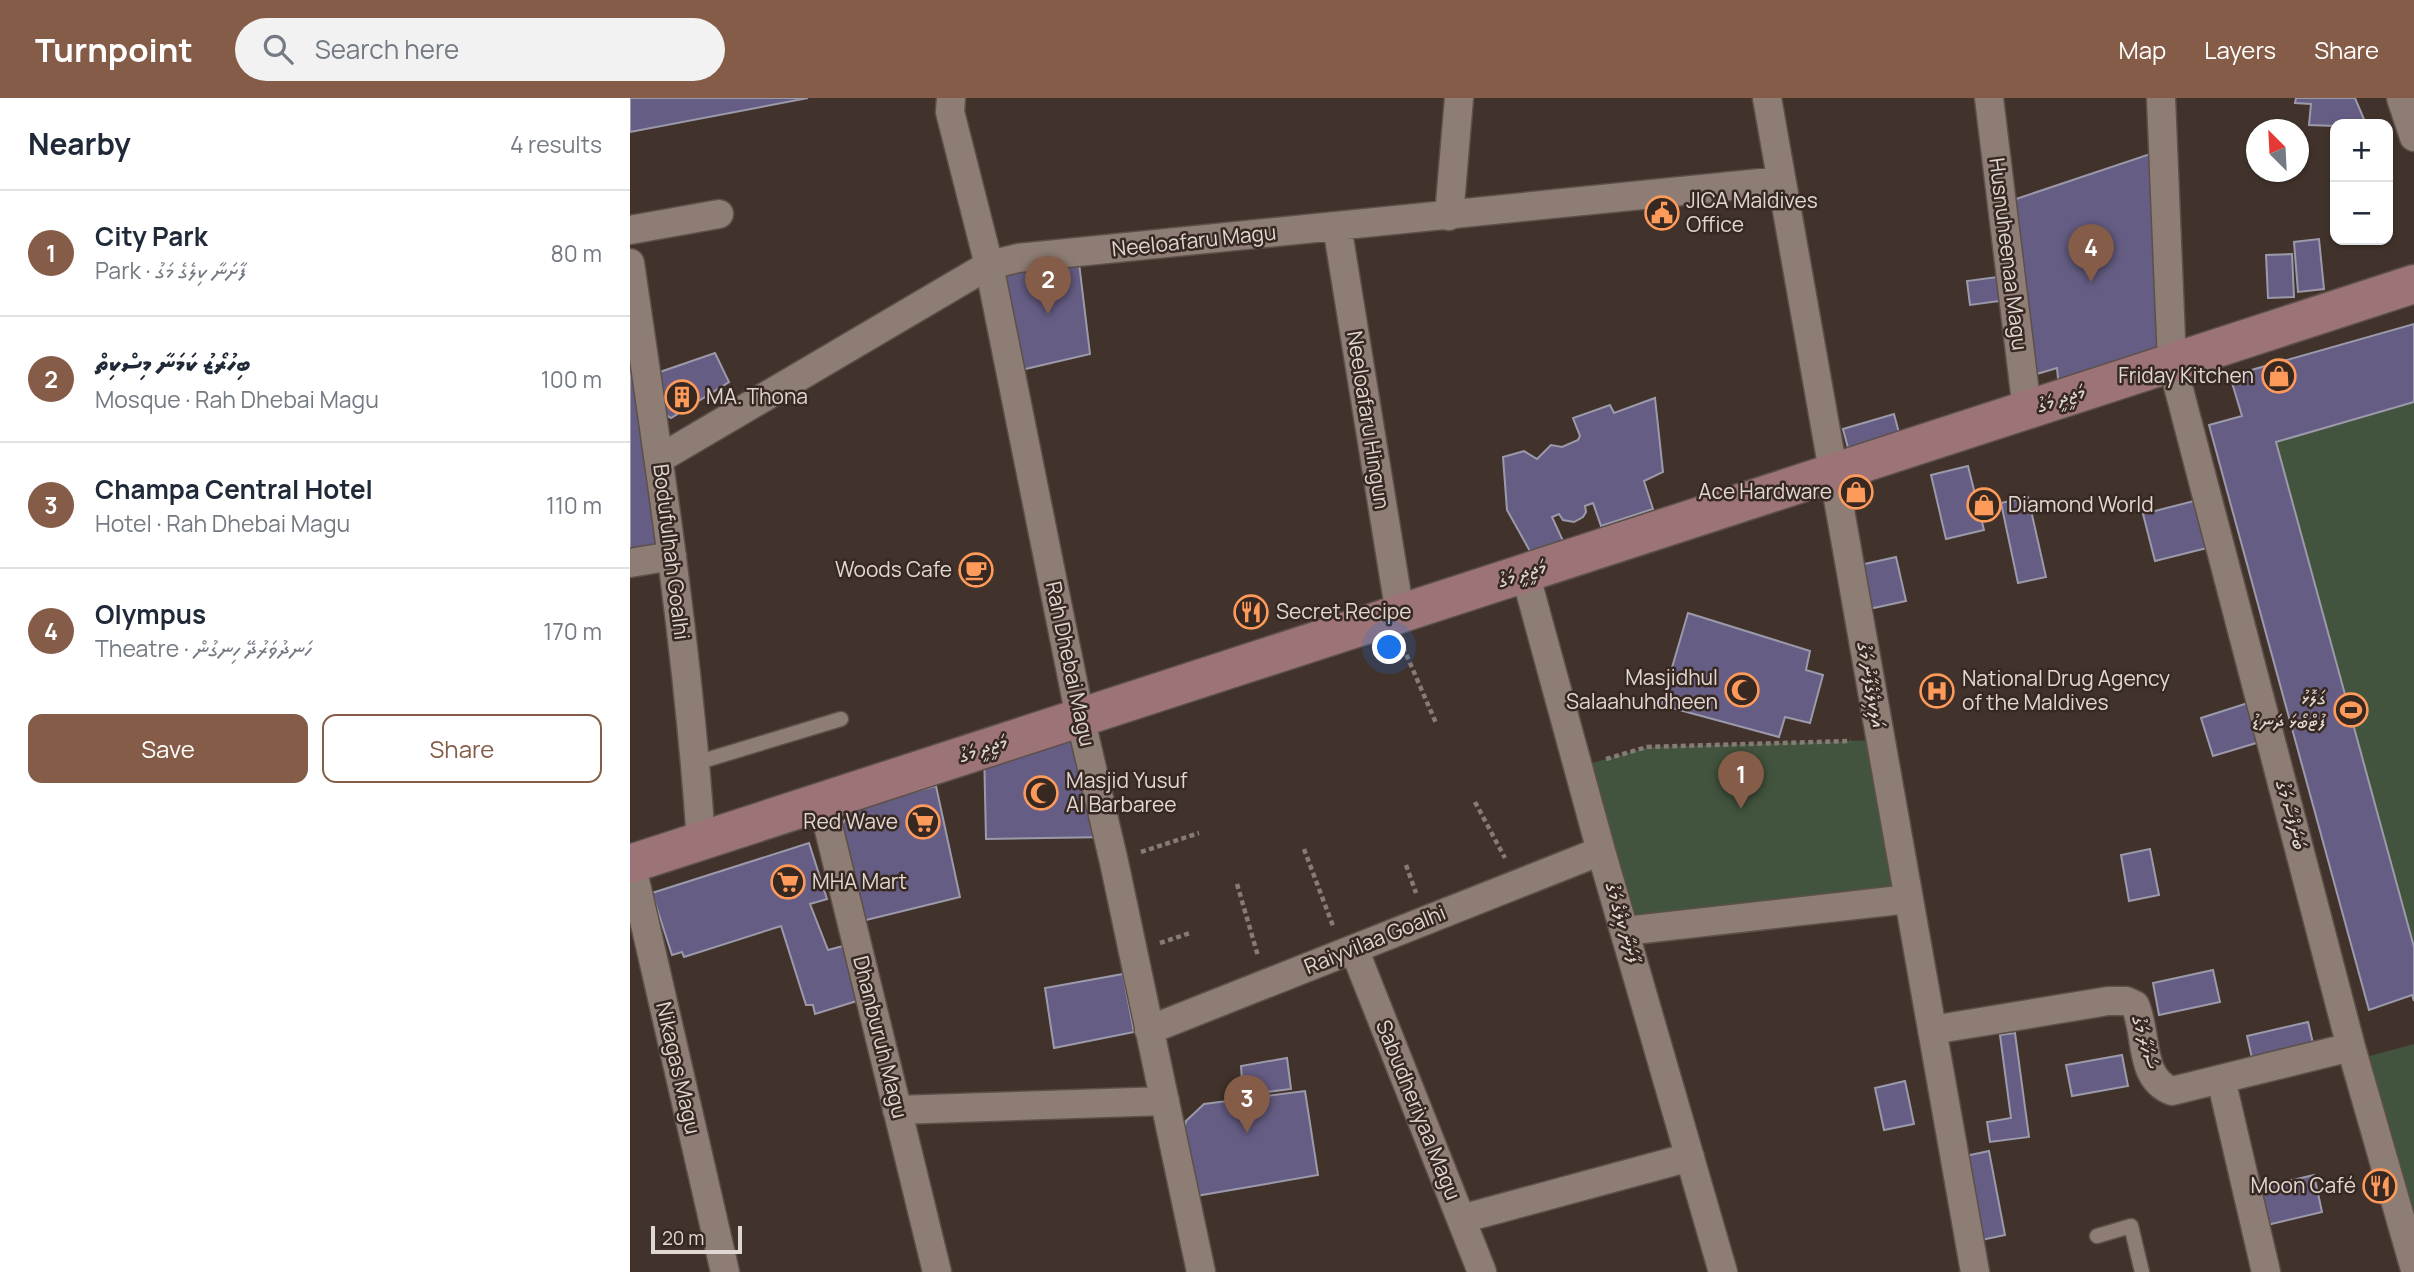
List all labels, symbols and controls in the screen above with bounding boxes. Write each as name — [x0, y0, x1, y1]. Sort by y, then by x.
search box — [235, 18, 725, 81]
text: Turnpoint — [35, 27, 193, 72]
icon: search — [259, 30, 297, 68]
text: Search here — [315, 31, 459, 67]
text: Map — [2119, 33, 2166, 66]
text: Layers — [2204, 33, 2276, 66]
text: Share — [2314, 33, 2379, 66]
north arrow — [2246, 119, 2309, 182]
map controls — [2330, 119, 2393, 245]
button: + — [2330, 119, 2393, 182]
text: Nearby — [28, 123, 131, 164]
text: 4 results — [510, 128, 602, 160]
street label: Husnuheenaa Magu — [1983, 156, 2035, 352]
button: − — [2330, 182, 2393, 245]
place label: JICA Maldives Office — [1686, 186, 1818, 238]
public building icon: JICA Maldives Office — [1643, 194, 1681, 232]
street label: Neeloafaru Magu — [1110, 217, 1278, 263]
text: City Park — [95, 218, 208, 254]
pin: 4 — [2068, 224, 2114, 282]
text: 1 — [46, 237, 56, 269]
text: 80 m — [551, 237, 602, 269]
text: Park · ފާށަނާ ކިލެގެ މަގު — [95, 254, 247, 286]
pin: 2 — [1025, 256, 1071, 314]
street label: Neeloafaru Hingun — [1341, 329, 1397, 511]
text: ބިހުރޯޒު ކަމަނާ މިސްކިތް — [95, 344, 250, 380]
shop icon: Friday Kitchen — [2260, 357, 2298, 395]
place label: Friday Kitchen — [2118, 361, 2254, 389]
text: 2 — [44, 363, 58, 395]
text: 100 m — [541, 363, 602, 395]
street label: މަޖީދީ މަގު — [2032, 377, 2090, 421]
building icon: MA. Thona — [663, 378, 701, 416]
place label: MA. Thona — [706, 382, 808, 410]
text: Mosque · Rah Dhebai Magu — [95, 383, 379, 415]
street label: Bodufulhah Goalhi — [647, 462, 697, 641]
text: Champa Central Hotel — [95, 471, 373, 507]
shop icon: Ace Hardware — [1837, 473, 1875, 511]
place label: Ace Hardware — [1698, 477, 1832, 505]
shop icon: Diamond World — [1965, 486, 2003, 524]
text: 3 — [44, 489, 58, 521]
text: 110 m — [546, 489, 602, 521]
place label: Diamond World — [2008, 490, 2154, 518]
text: Hotel · Rah Dhebai Magu — [95, 507, 350, 539]
cafe icon: Woods Cafe — [957, 551, 995, 589]
street label: މަޖީދީ މަގު — [1493, 552, 1551, 596]
place label: Woods Cafe — [835, 555, 952, 583]
street label: Rah Dhebai Magu — [1040, 579, 1102, 749]
restaurant icon: Secret Recipe — [1232, 593, 1270, 631]
text: Olympus — [95, 596, 206, 632]
place label: Secret Recipe — [1276, 597, 1412, 625]
text: 4 — [44, 615, 58, 647]
text: 170 m — [543, 615, 602, 647]
your location — [1372, 630, 1406, 664]
text: Theatre · ހަނދުވަރުދޭ ހިނގުން — [95, 632, 312, 664]
street label: އަލިކިލެގެފާނު މަގު — [1850, 639, 1893, 730]
place label: Masjidhul Salaahuhdheen — [1566, 663, 1718, 715]
place label: National Drug Agency of the Maldives — [1962, 664, 2170, 716]
mosque icon: Masjidhul Salaahuhdheen — [1723, 671, 1761, 709]
hospital icon: National Drug Agency of the Maldives — [1918, 672, 1956, 710]
place label: ގަލޮޅު ފުޓްބޯޅަ ދަނޑު — [2252, 683, 2326, 735]
sports icon: ގަލޮޅު ފުޓްބޯޅަ ދަނޑު — [2332, 691, 2370, 729]
button: Save — [28, 714, 308, 783]
button: Share — [322, 714, 602, 783]
street label: މަޖީދީ މަގު — [954, 727, 1012, 771]
pin: 1 — [1718, 751, 1764, 809]
place label: Masjid Yusuf Al Barbaree — [1066, 766, 1188, 818]
mosque icon: Masjid Yusuf Al Barbaree — [1022, 774, 1060, 812]
street label: ބަނަފްސާ މަގު — [2269, 776, 2315, 853]
supermarket icon: Red Wave — [904, 803, 942, 841]
place label: Red Wave — [803, 807, 898, 835]
supermarket icon: MHA Mart — [769, 863, 807, 901]
place label: MHA Mart — [812, 867, 907, 895]
street label: ފާށަނާ ކިލެގެ މަގު — [1598, 878, 1649, 968]
street label: Raiyvilaa Goalhi — [1300, 898, 1449, 980]
street label: Dhanburuh Magu — [847, 953, 915, 1121]
street label: Nikagas Magu — [650, 999, 708, 1137]
street label: ސަހަރާ މަގު — [2125, 1011, 2167, 1072]
street label: Sabudheriyaa Magu — [1370, 1016, 1468, 1204]
pin: 3 — [1224, 1075, 1270, 1133]
restaurant icon: Moon Café — [2361, 1167, 2399, 1205]
place label: Moon Café — [2250, 1171, 2356, 1199]
scale bar — [651, 1223, 742, 1255]
text: 20 m — [662, 1225, 704, 1251]

